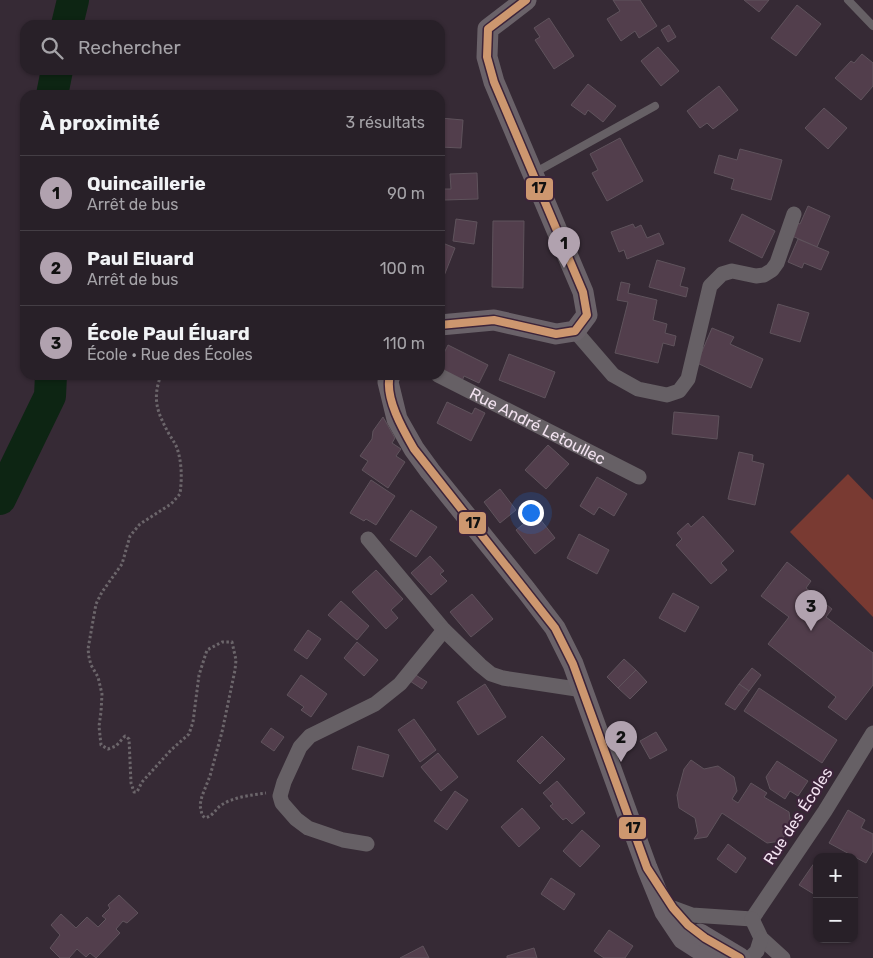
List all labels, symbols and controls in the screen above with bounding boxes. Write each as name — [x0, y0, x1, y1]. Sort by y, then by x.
search box — [20, 20, 445, 75]
icon: search — [38, 34, 66, 62]
text: Rechercher — [78, 36, 181, 59]
text: À proximité — [40, 110, 160, 135]
text: 3 résultats — [345, 113, 425, 132]
text: Quincaillerie — [87, 172, 206, 195]
line badge: 17 — [525, 177, 554, 201]
text: 17 — [532, 180, 546, 197]
text: 1 — [52, 184, 60, 203]
text: 90 m — [387, 184, 425, 203]
text: Arrêt de bus — [87, 195, 179, 214]
pin: 1 — [548, 227, 580, 268]
text: Paul Eluard — [87, 247, 194, 270]
text: 2 — [51, 259, 61, 278]
text: 100 m — [380, 259, 425, 278]
text: Arrêt de bus — [87, 270, 179, 289]
text: École Paul Éluard — [87, 322, 250, 345]
text: 3 — [51, 334, 61, 353]
text: 110 m — [383, 334, 425, 353]
text: École · Rue des Écoles — [87, 345, 253, 364]
street label: Rue André Letoullec — [467, 383, 609, 468]
your location — [518, 500, 544, 526]
line badge: 17 — [458, 511, 487, 535]
text: 17 — [466, 515, 480, 532]
pin: 3 — [795, 590, 827, 631]
pin: 2 — [605, 721, 637, 762]
street label: Rue des Écoles — [759, 764, 837, 868]
line badge: 17 — [618, 816, 647, 840]
text: 17 — [626, 820, 640, 837]
map controls — [813, 853, 858, 943]
button: + — [813, 853, 858, 898]
button: − — [813, 898, 858, 943]

